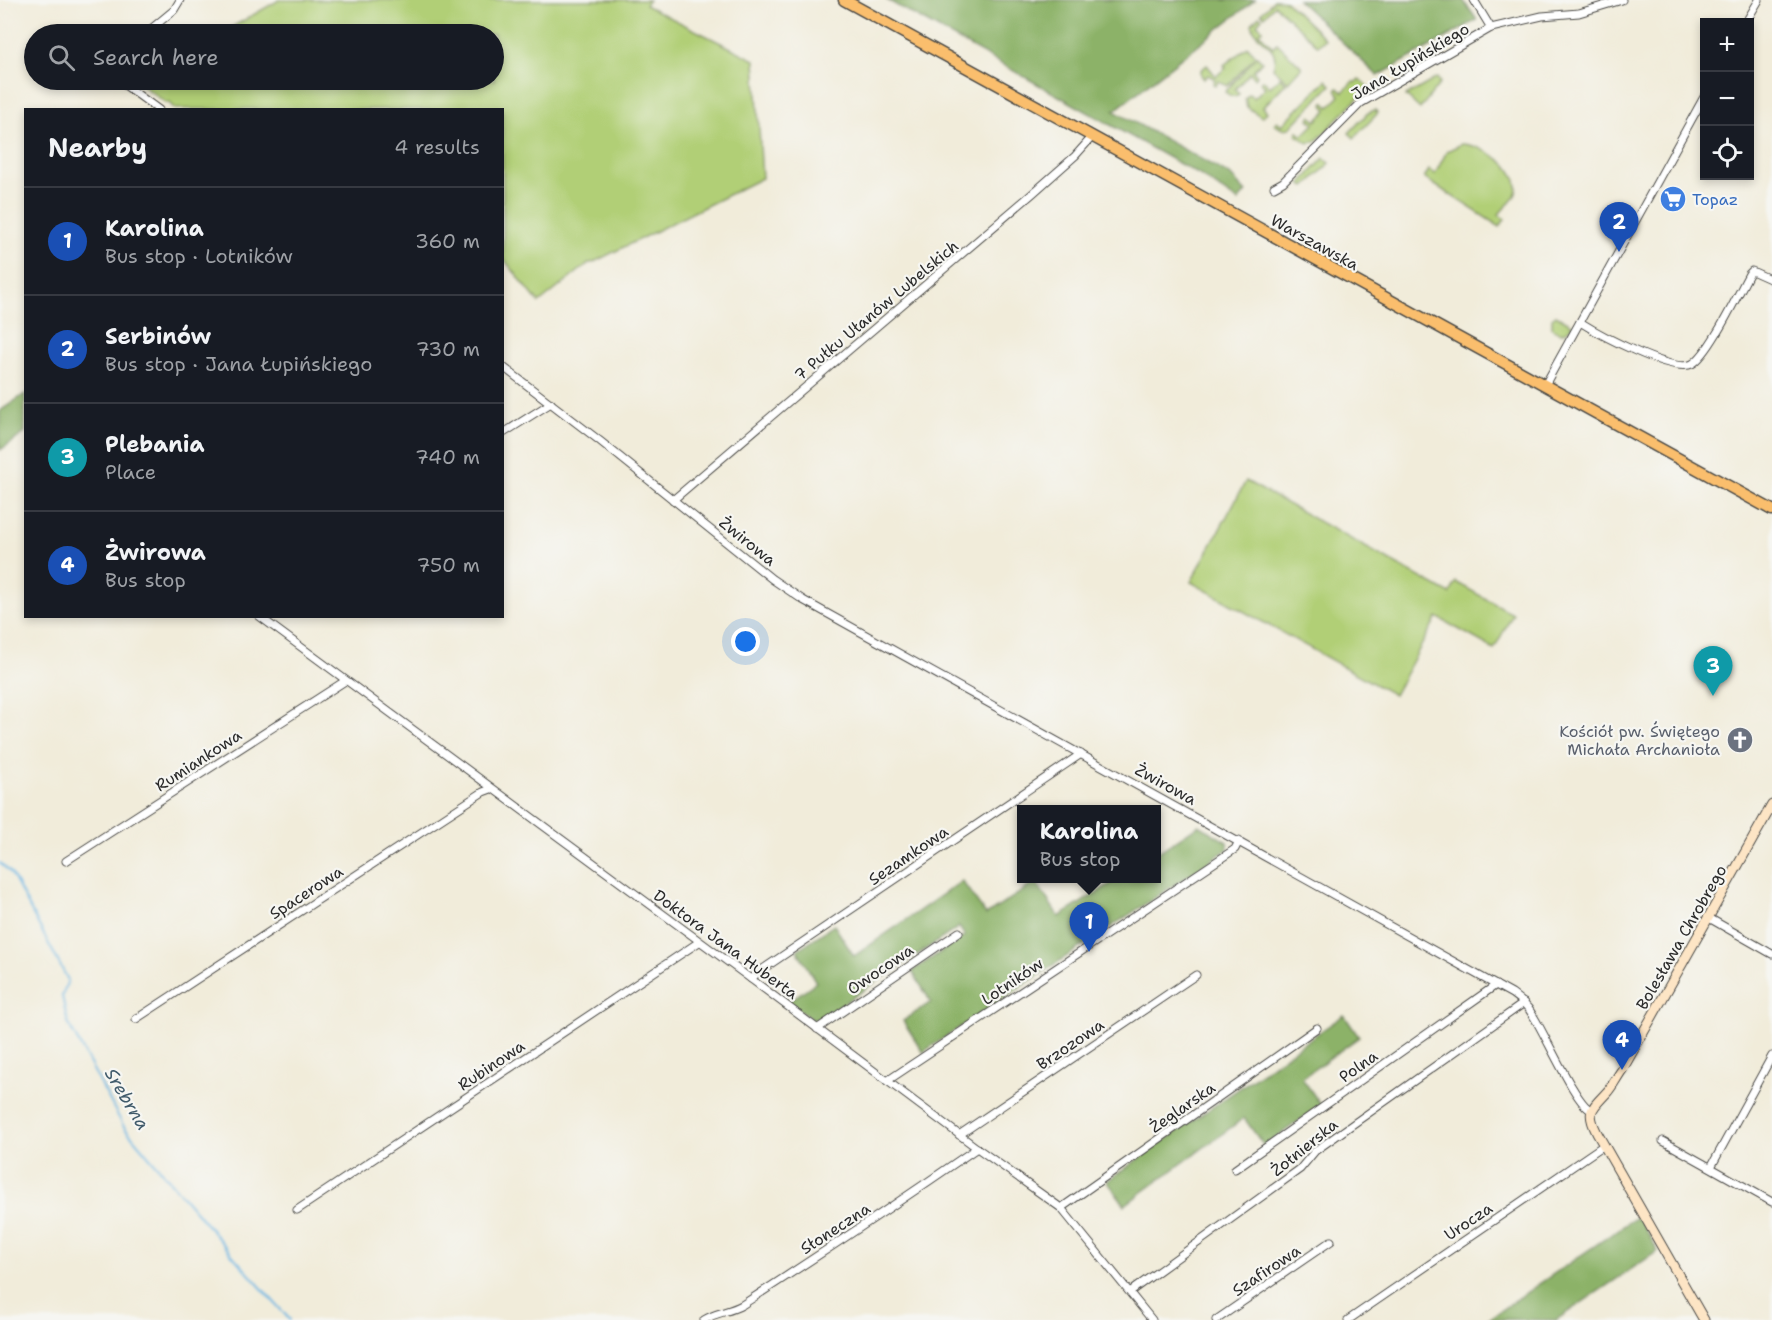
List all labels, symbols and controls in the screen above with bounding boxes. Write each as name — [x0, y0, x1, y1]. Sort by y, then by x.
street label: Jana Łupińskiego — [1347, 18, 1473, 105]
map controls — [1700, 18, 1754, 180]
button: + — [1700, 18, 1754, 72]
search box — [24, 24, 504, 90]
icon: search — [45, 41, 78, 74]
text: Search here — [93, 43, 219, 72]
button: − — [1700, 72, 1754, 126]
button: locate — [1700, 126, 1754, 180]
text: Nearby — [48, 130, 147, 165]
text: 4 results — [394, 134, 480, 160]
supermarket icon: Topaz — [1658, 184, 1688, 214]
place label: Topaz — [1692, 189, 1738, 210]
pin: 2 — [1600, 202, 1638, 252]
street label: Warszawska — [1267, 210, 1363, 275]
text: Karolina — [105, 214, 204, 243]
text: 1 — [63, 228, 72, 254]
text: 360 m — [415, 228, 480, 254]
street label: 7 Pułku Ułanów Lubelskich — [790, 235, 963, 385]
text: Bus stop · Lotników — [105, 243, 293, 269]
text: Serbinów — [105, 322, 211, 351]
text: 2 — [61, 336, 75, 362]
text: 730 m — [416, 336, 480, 362]
text: Bus stop · Jana Łupińskiego — [105, 351, 372, 377]
text: Plebania — [105, 430, 204, 459]
text: 3 — [61, 444, 75, 470]
text: 740 m — [415, 444, 480, 470]
text: Place — [105, 459, 156, 485]
street label: Żwirowa — [715, 512, 780, 571]
text: Żwirowa — [105, 538, 206, 567]
text: 4 — [61, 552, 75, 578]
text: 750 m — [417, 552, 480, 578]
text: Bus stop — [105, 567, 186, 593]
your location — [731, 627, 760, 656]
pin: 3 — [1694, 646, 1732, 696]
place label: Kościół pw. Świętego Michała Archanioła — [1559, 721, 1720, 760]
street label: Rumiankowa — [151, 725, 246, 796]
church icon: Kościół pw. Świętego Michała Archanioła — [1725, 725, 1755, 755]
street label: Żwirowa — [1131, 759, 1200, 810]
popup — [1017, 805, 1161, 883]
text: Karolina — [1040, 817, 1138, 846]
street label: Sezamkowa — [864, 821, 952, 890]
text: Bus stop — [1040, 846, 1120, 872]
street label: Spacerowa — [265, 861, 347, 924]
street label: Bolesława Chrobrego — [1631, 861, 1732, 1014]
street label: Doktora Jana Huberta — [649, 885, 802, 1004]
pin: 1 — [1070, 902, 1108, 952]
street label: Owocowa — [843, 939, 918, 999]
street label: Lotników — [977, 953, 1047, 1010]
street label: Brzozowa — [1032, 1014, 1108, 1075]
pin: 4 — [1602, 1020, 1642, 1070]
street label: Rubinowa — [454, 1035, 529, 1095]
street label: Polna — [1335, 1045, 1382, 1087]
water label: Srebrna — [99, 1064, 155, 1134]
street label: Żeglarska — [1145, 1077, 1219, 1138]
street label: Żołnierska — [1266, 1114, 1342, 1181]
street label: Słoneczna — [796, 1198, 874, 1259]
street label: Urocza — [1440, 1198, 1497, 1245]
street label: Szafirowa — [1228, 1240, 1304, 1301]

